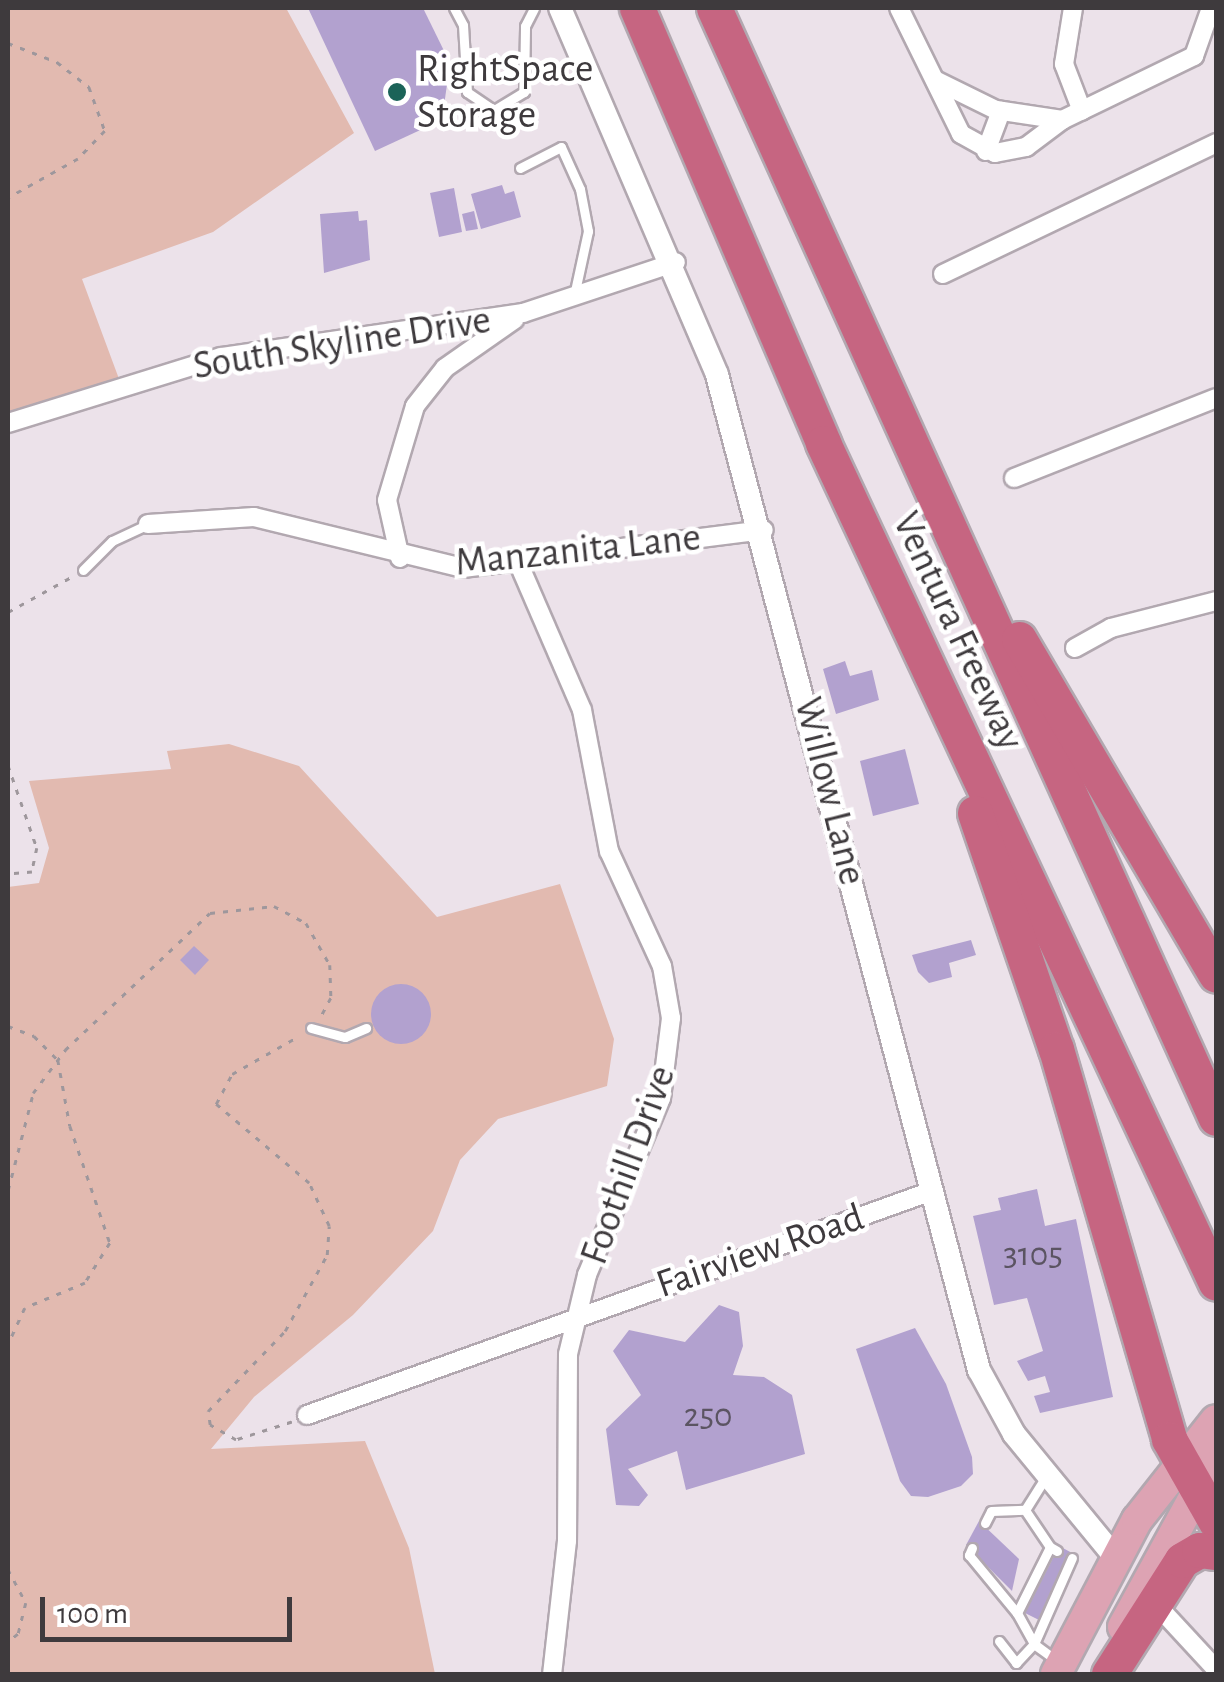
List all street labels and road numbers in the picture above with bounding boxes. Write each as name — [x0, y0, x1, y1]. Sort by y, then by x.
street label: South Skyline Drive — [190, 296, 494, 390]
street label: Ventura Freeway — [882, 504, 1034, 758]
street label: Manzanita Lane — [453, 513, 703, 587]
street label: Willow Lane — [784, 692, 876, 890]
street label: Foothill Drive — [570, 1059, 686, 1271]
street label: Fairview Road — [650, 1193, 870, 1309]

